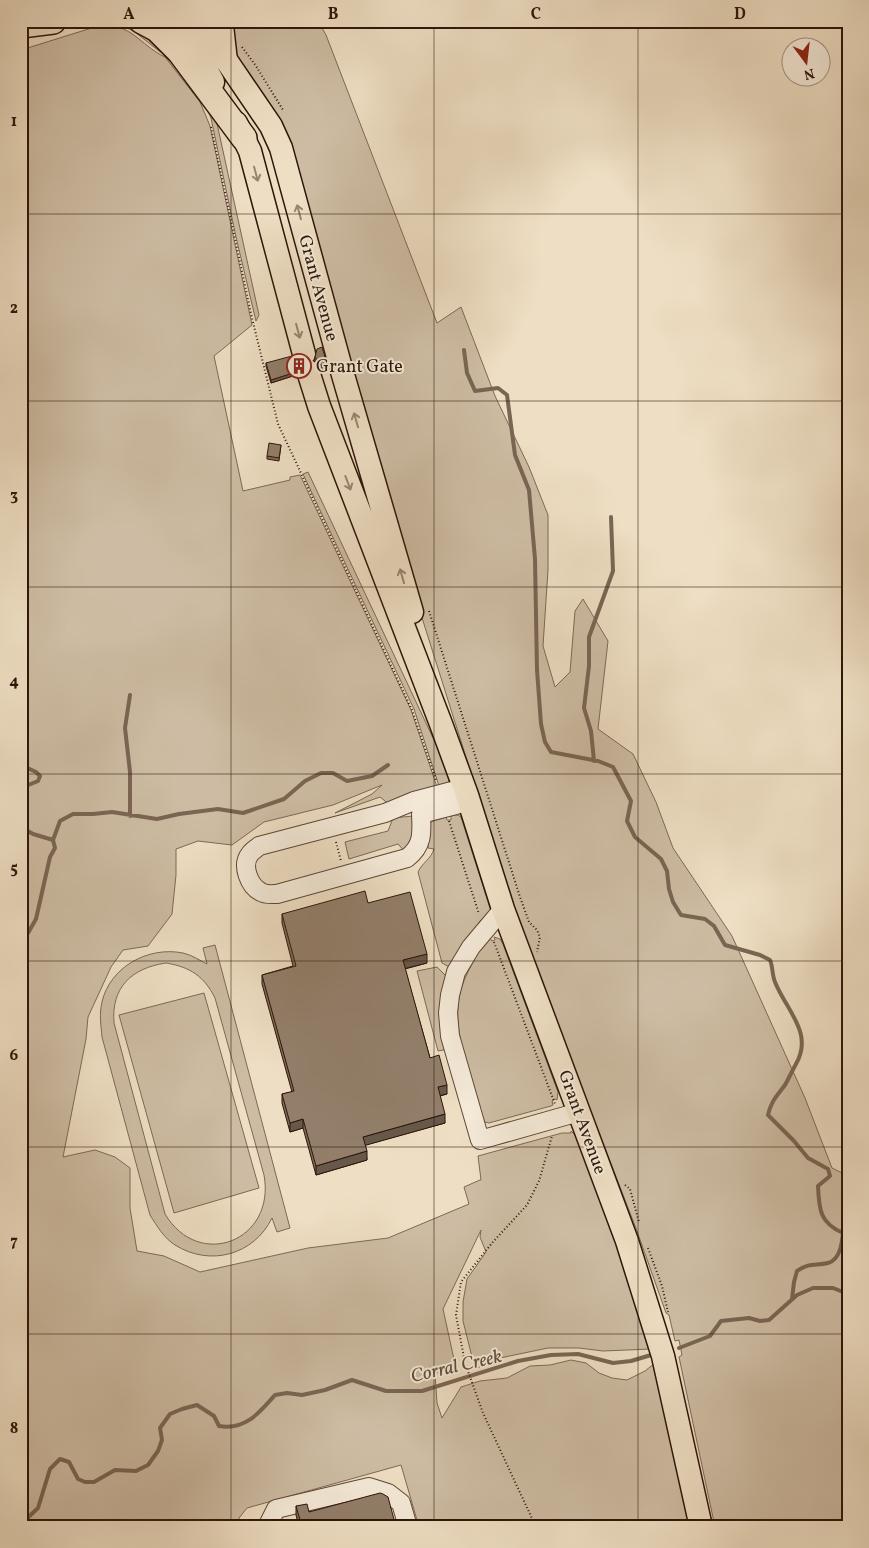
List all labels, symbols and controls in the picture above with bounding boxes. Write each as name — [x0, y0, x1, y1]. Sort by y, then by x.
text: A — [123, 4, 135, 26]
text: B — [328, 4, 339, 26]
text: C — [531, 4, 541, 26]
text: D — [734, 4, 746, 26]
north arrow — [782, 38, 832, 88]
text: N — [802, 63, 816, 84]
text: 1 — [11, 111, 17, 133]
one-way arrow — [252, 166, 261, 182]
one-way arrow — [294, 205, 304, 221]
street label: Grant Avenue — [291, 232, 344, 344]
text: 2 — [10, 298, 18, 320]
one-way arrow — [293, 323, 303, 339]
building icon: Grant Gate — [286, 353, 312, 379]
place label: Grant Gate — [316, 355, 403, 380]
one-way arrow — [350, 412, 360, 428]
one-way arrow — [344, 475, 353, 490]
text: 3 — [10, 485, 18, 507]
one-way arrow — [396, 568, 406, 584]
text: 4 — [9, 671, 19, 693]
text: 5 — [10, 858, 18, 880]
text: 6 — [10, 1045, 19, 1067]
street label: Grant Avenue — [551, 1067, 612, 1178]
text: 7 — [10, 1231, 18, 1253]
water label: Corral Creek — [408, 1344, 505, 1390]
text: 8 — [10, 1418, 18, 1440]

